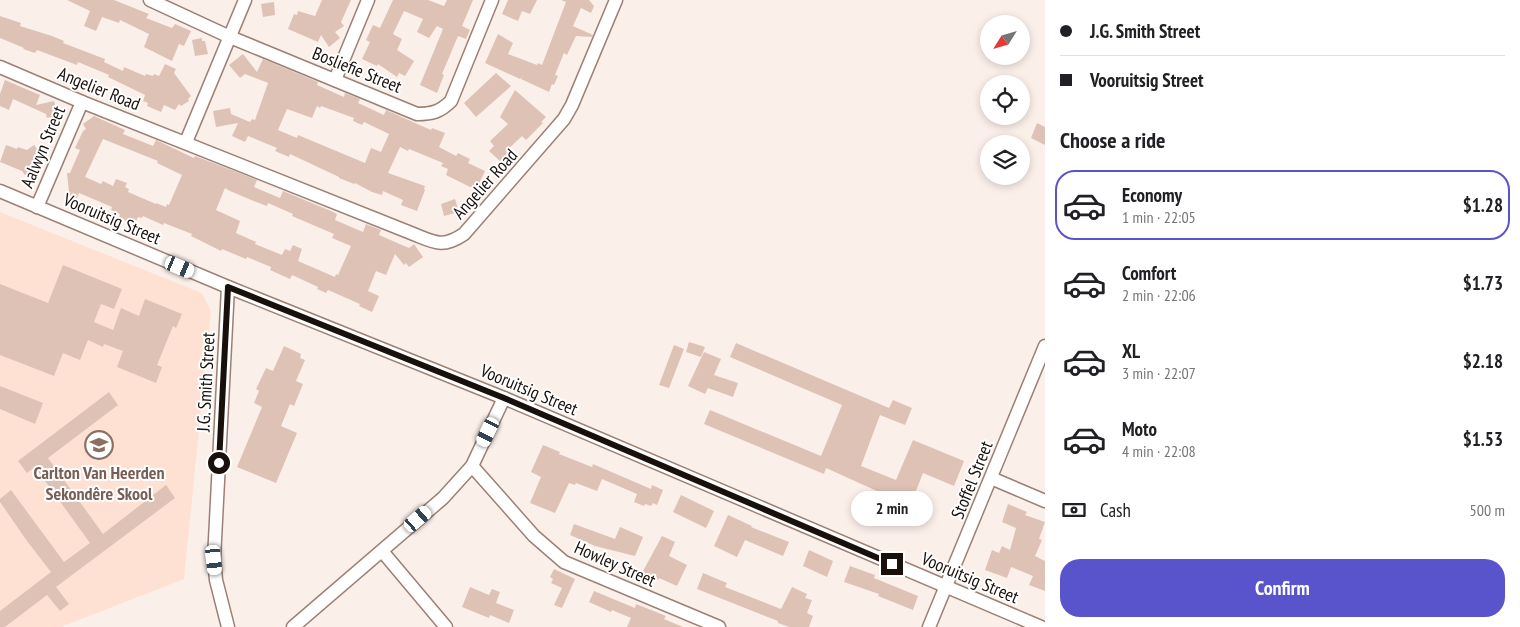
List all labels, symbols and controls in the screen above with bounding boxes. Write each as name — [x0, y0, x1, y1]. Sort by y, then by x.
north arrow — [980, 15, 1030, 65]
map controls — [980, 15, 1030, 185]
text: J.G. Smith Street — [1090, 19, 1200, 43]
street label: Bosliefie Street — [309, 41, 405, 98]
street label: Angelier Road — [55, 62, 144, 115]
text: Vooruitsig Street — [1090, 68, 1204, 92]
button: locate — [980, 75, 1030, 125]
street label: Aalwyn Street — [15, 102, 70, 191]
text: Choose a ride — [1060, 126, 1165, 154]
button: layers — [980, 135, 1030, 185]
street label: Angelier Road — [447, 144, 522, 224]
icon: car — [1062, 183, 1107, 228]
text: Economy — [1122, 183, 1182, 207]
street label: Vooruitsig Street — [59, 187, 164, 249]
text: $1.28 — [1463, 193, 1503, 217]
text: 1 min · 22:05 — [1122, 207, 1196, 227]
car — [163, 254, 196, 280]
icon: car — [1062, 261, 1107, 306]
text: Comfort — [1122, 261, 1176, 285]
text: $1.73 — [1463, 271, 1503, 295]
text: 2 min · 22:06 — [1122, 285, 1196, 305]
street label: J.G. Smith Street — [191, 332, 220, 433]
icon: car — [1062, 339, 1107, 384]
text: XL — [1122, 339, 1140, 363]
text: $2.18 — [1463, 349, 1503, 373]
street label: Vooruitsig Street — [476, 358, 581, 420]
text: 3 min · 22:07 — [1122, 363, 1196, 383]
car — [474, 415, 501, 449]
icon: car — [1062, 417, 1107, 462]
text: Moto — [1122, 417, 1157, 441]
text: $1.53 — [1463, 427, 1503, 451]
school or university icon: Carlton Van Heerden Sekondêre Skool — [84, 430, 114, 460]
street label: Stoffel Street — [946, 437, 998, 522]
text: 4 min · 22:08 — [1122, 441, 1196, 461]
route start — [208, 452, 230, 474]
place label: Carlton Van Heerden Sekondêre Skool — [33, 461, 165, 505]
callout: 2 min — [851, 492, 933, 526]
icon: cash — [1060, 496, 1088, 524]
text: 2 min — [876, 498, 908, 518]
text: Cash — [1100, 498, 1131, 522]
text: 500 m — [1470, 500, 1505, 520]
car — [401, 503, 434, 535]
street label: Howley Street — [571, 535, 659, 592]
car — [204, 544, 223, 576]
street label: Vooruitsig Street — [917, 546, 1022, 608]
route end — [881, 553, 903, 575]
button: Confirm — [1060, 559, 1505, 617]

